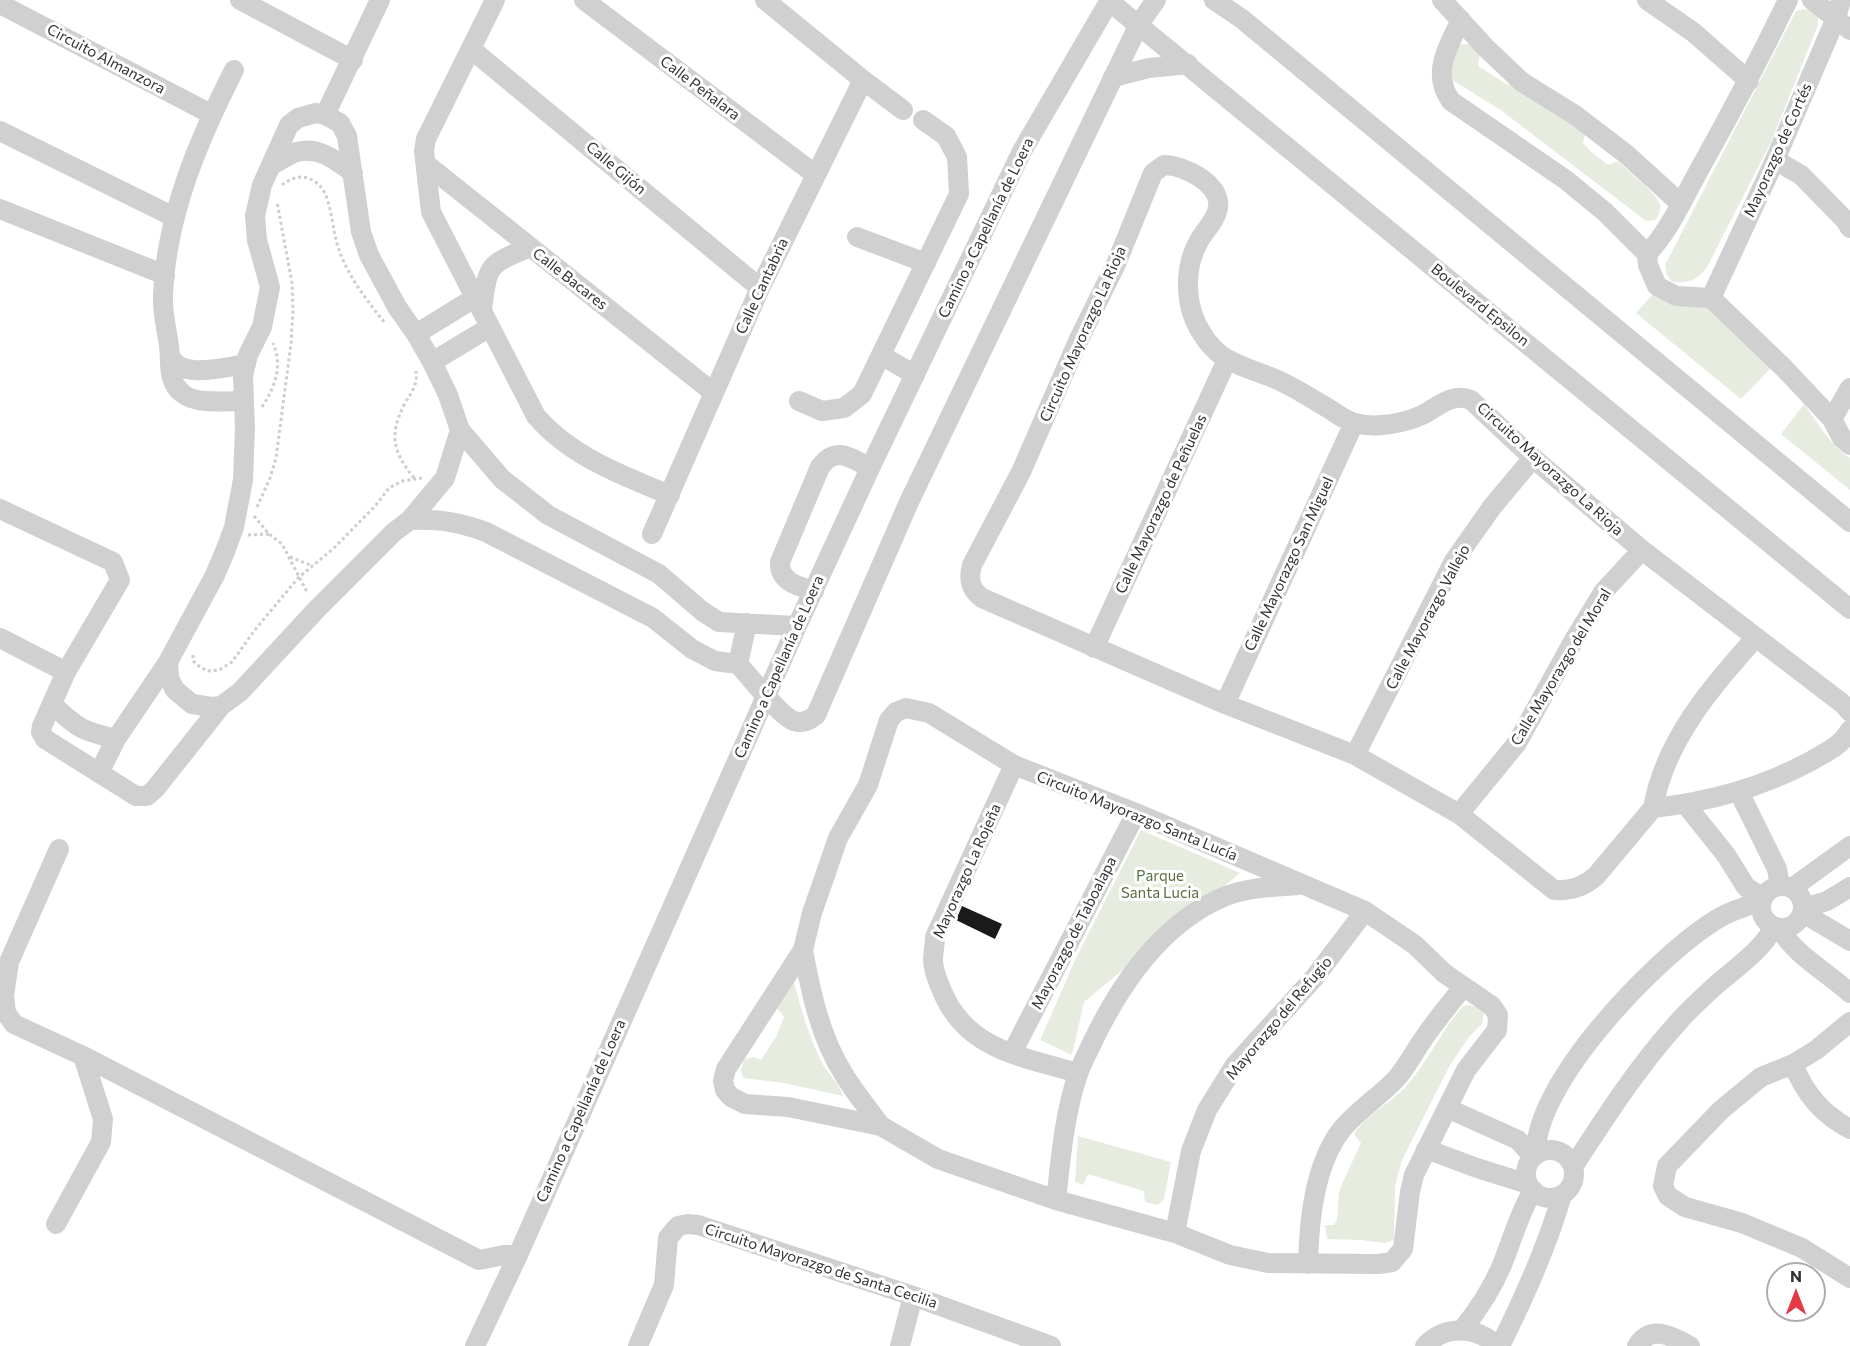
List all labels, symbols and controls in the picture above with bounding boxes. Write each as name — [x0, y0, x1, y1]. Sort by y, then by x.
street label: Circuito Almanzora — [44, 20, 168, 98]
street label: Calle Peñalara — [656, 52, 744, 124]
street label: Mayorazgo de Cortés — [1740, 80, 1816, 220]
street label: Camino a Capellanía de Loera — [934, 135, 1038, 321]
street label: Calle Gijón — [582, 138, 650, 198]
street label: Calle Cantabria — [732, 235, 792, 337]
street label: Circuito Mayorazgo La Rioja — [1036, 243, 1130, 425]
street label: Calle Bacares — [529, 244, 611, 314]
street label: Boulevard Epsilon — [1427, 260, 1533, 350]
street label: Circuito Mayorazgo La Rioja — [1473, 399, 1627, 539]
street label: Calle Mayorazgo de Peñuelas — [1111, 412, 1211, 596]
street label: Calle Mayorazgo San Miguel — [1241, 474, 1337, 654]
street label: Calle Mayorazgo Vallejo — [1382, 541, 1474, 693]
street label: Camino a Capellanía de Loera — [730, 573, 828, 761]
street label: Calle Mayorazgo del Moral — [1507, 585, 1615, 749]
street label: Circuito Mayorazgo Santa Lucía — [1034, 767, 1240, 865]
street label: Mayorazgo La Rojeña — [929, 801, 1005, 941]
street label: Mayorazgo de Taboalapa — [1028, 854, 1120, 1012]
park label: Parque Santa Lucia — [1121, 867, 1199, 902]
street label: Mayorazgo del Refugio — [1222, 953, 1336, 1083]
street label: Camino a Capellanía de Loera — [532, 1017, 630, 1205]
street label: Circuito Mayorazgo de Santa Cecilia — [703, 1220, 939, 1312]
north arrow — [1766, 1262, 1826, 1322]
text: N — [1790, 1266, 1802, 1285]

